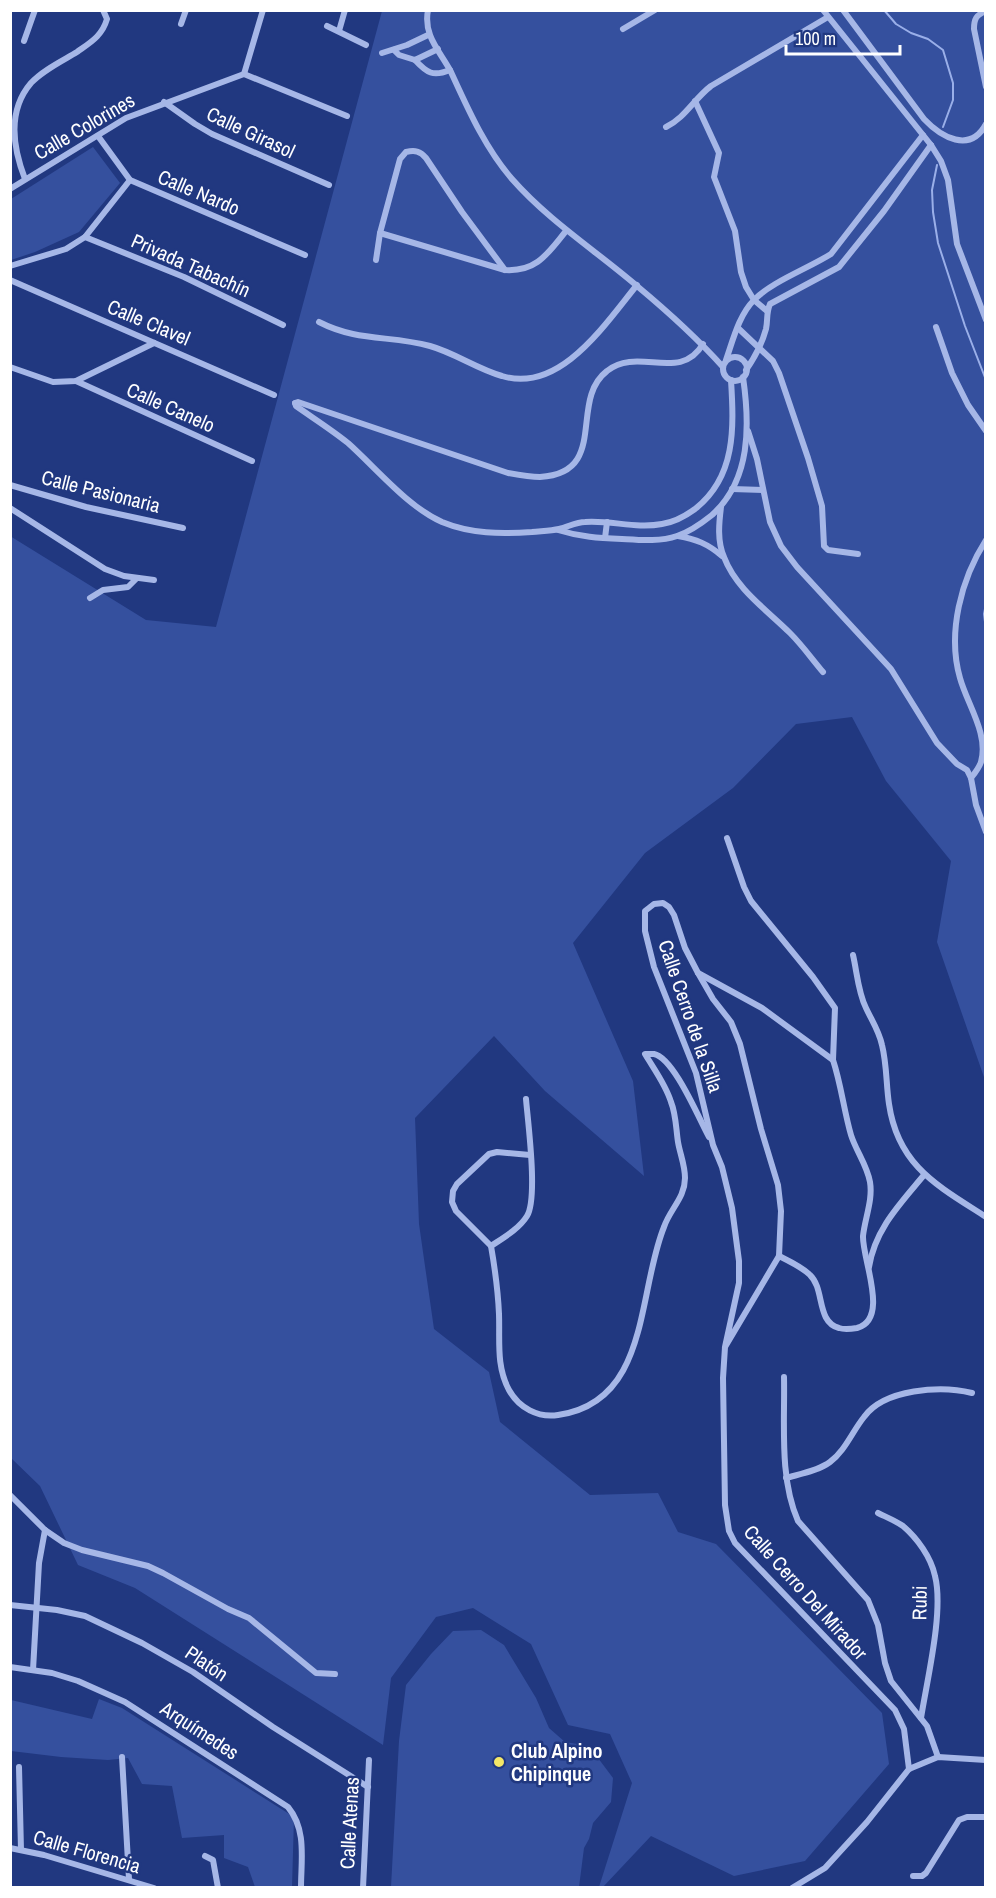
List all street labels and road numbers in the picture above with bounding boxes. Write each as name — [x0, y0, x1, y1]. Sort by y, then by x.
street label: Calle Colorines — [29, 86, 139, 166]
street label: Calle Girasol — [202, 100, 300, 164]
street label: Calle Nardo — [154, 163, 244, 221]
street label: Privada Tabachín — [127, 227, 255, 303]
street label: Calle Clavel — [103, 292, 195, 352]
street label: Calle Canelo — [123, 376, 219, 438]
street label: Calle Pasionaria — [39, 463, 163, 519]
street label: Calle Cerro de la Silla — [652, 936, 730, 1096]
street label: Calle Cerro Del Mirador — [738, 1519, 874, 1666]
street label: Rubi — [905, 1585, 933, 1621]
street label: Platón — [180, 1639, 234, 1687]
street label: Arquímedes — [155, 1694, 244, 1765]
street label: Calle Atenas — [333, 1776, 365, 1870]
street label: Calle Florencia — [30, 1823, 144, 1879]

